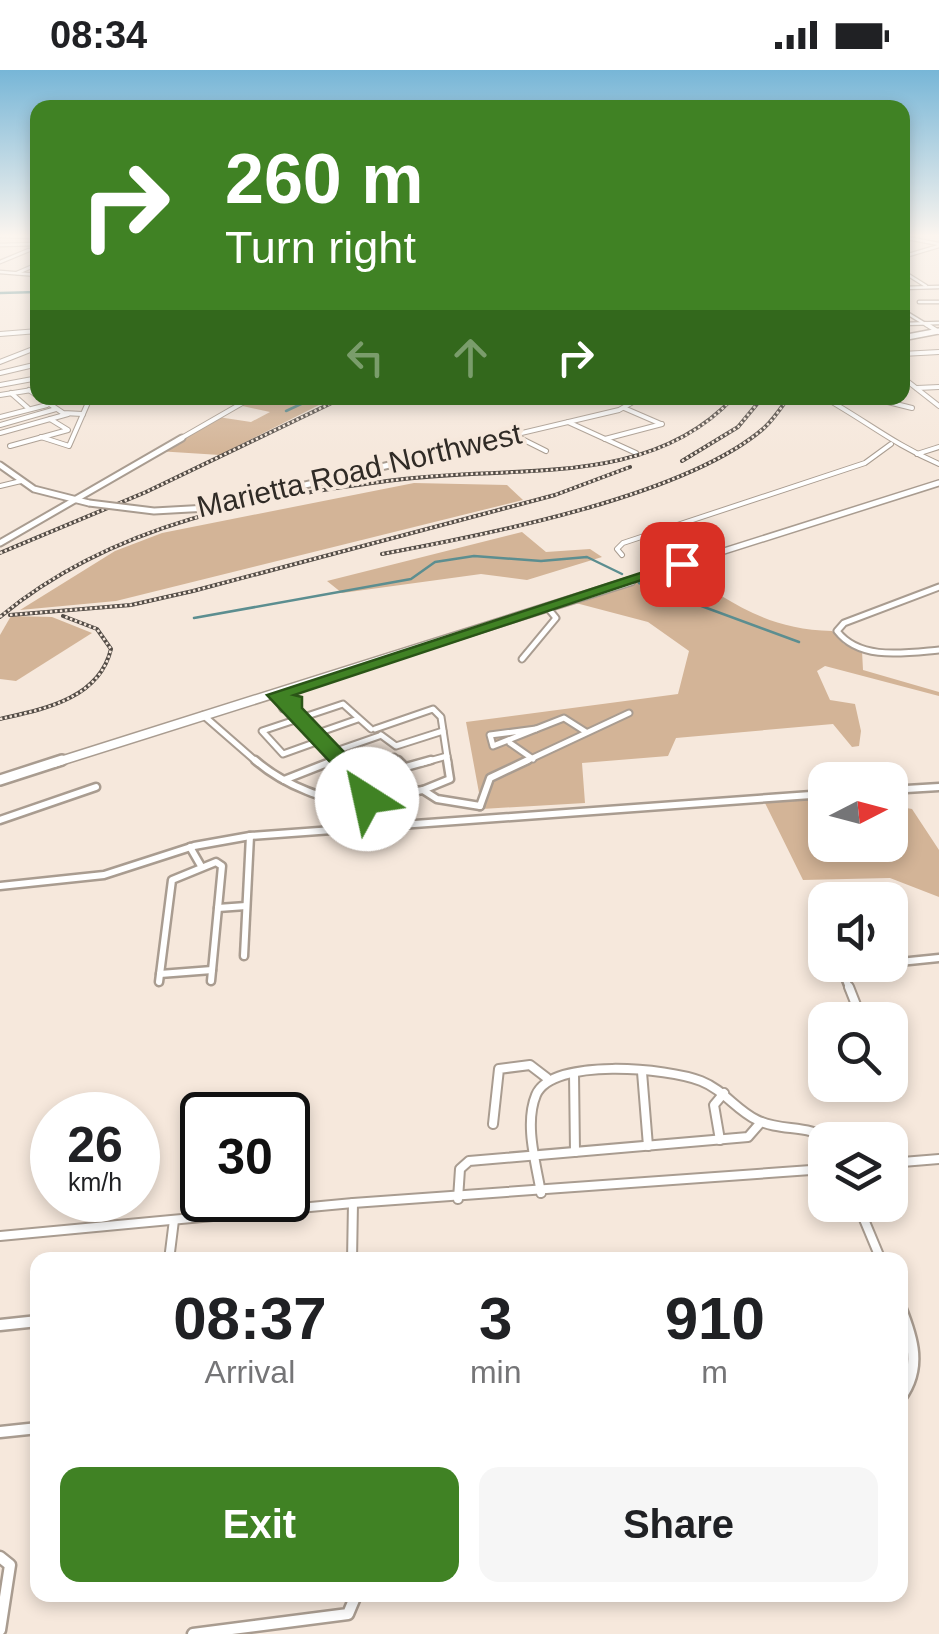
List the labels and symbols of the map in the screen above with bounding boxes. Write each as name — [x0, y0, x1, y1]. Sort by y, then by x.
street label: Marietta Road Northwest — [194, 416, 525, 523]
pin — [640, 522, 725, 607]
position arrow — [315, 747, 419, 851]
north arrow — [808, 762, 908, 862]
speed limit sign: 30 — [180, 1092, 310, 1222]

